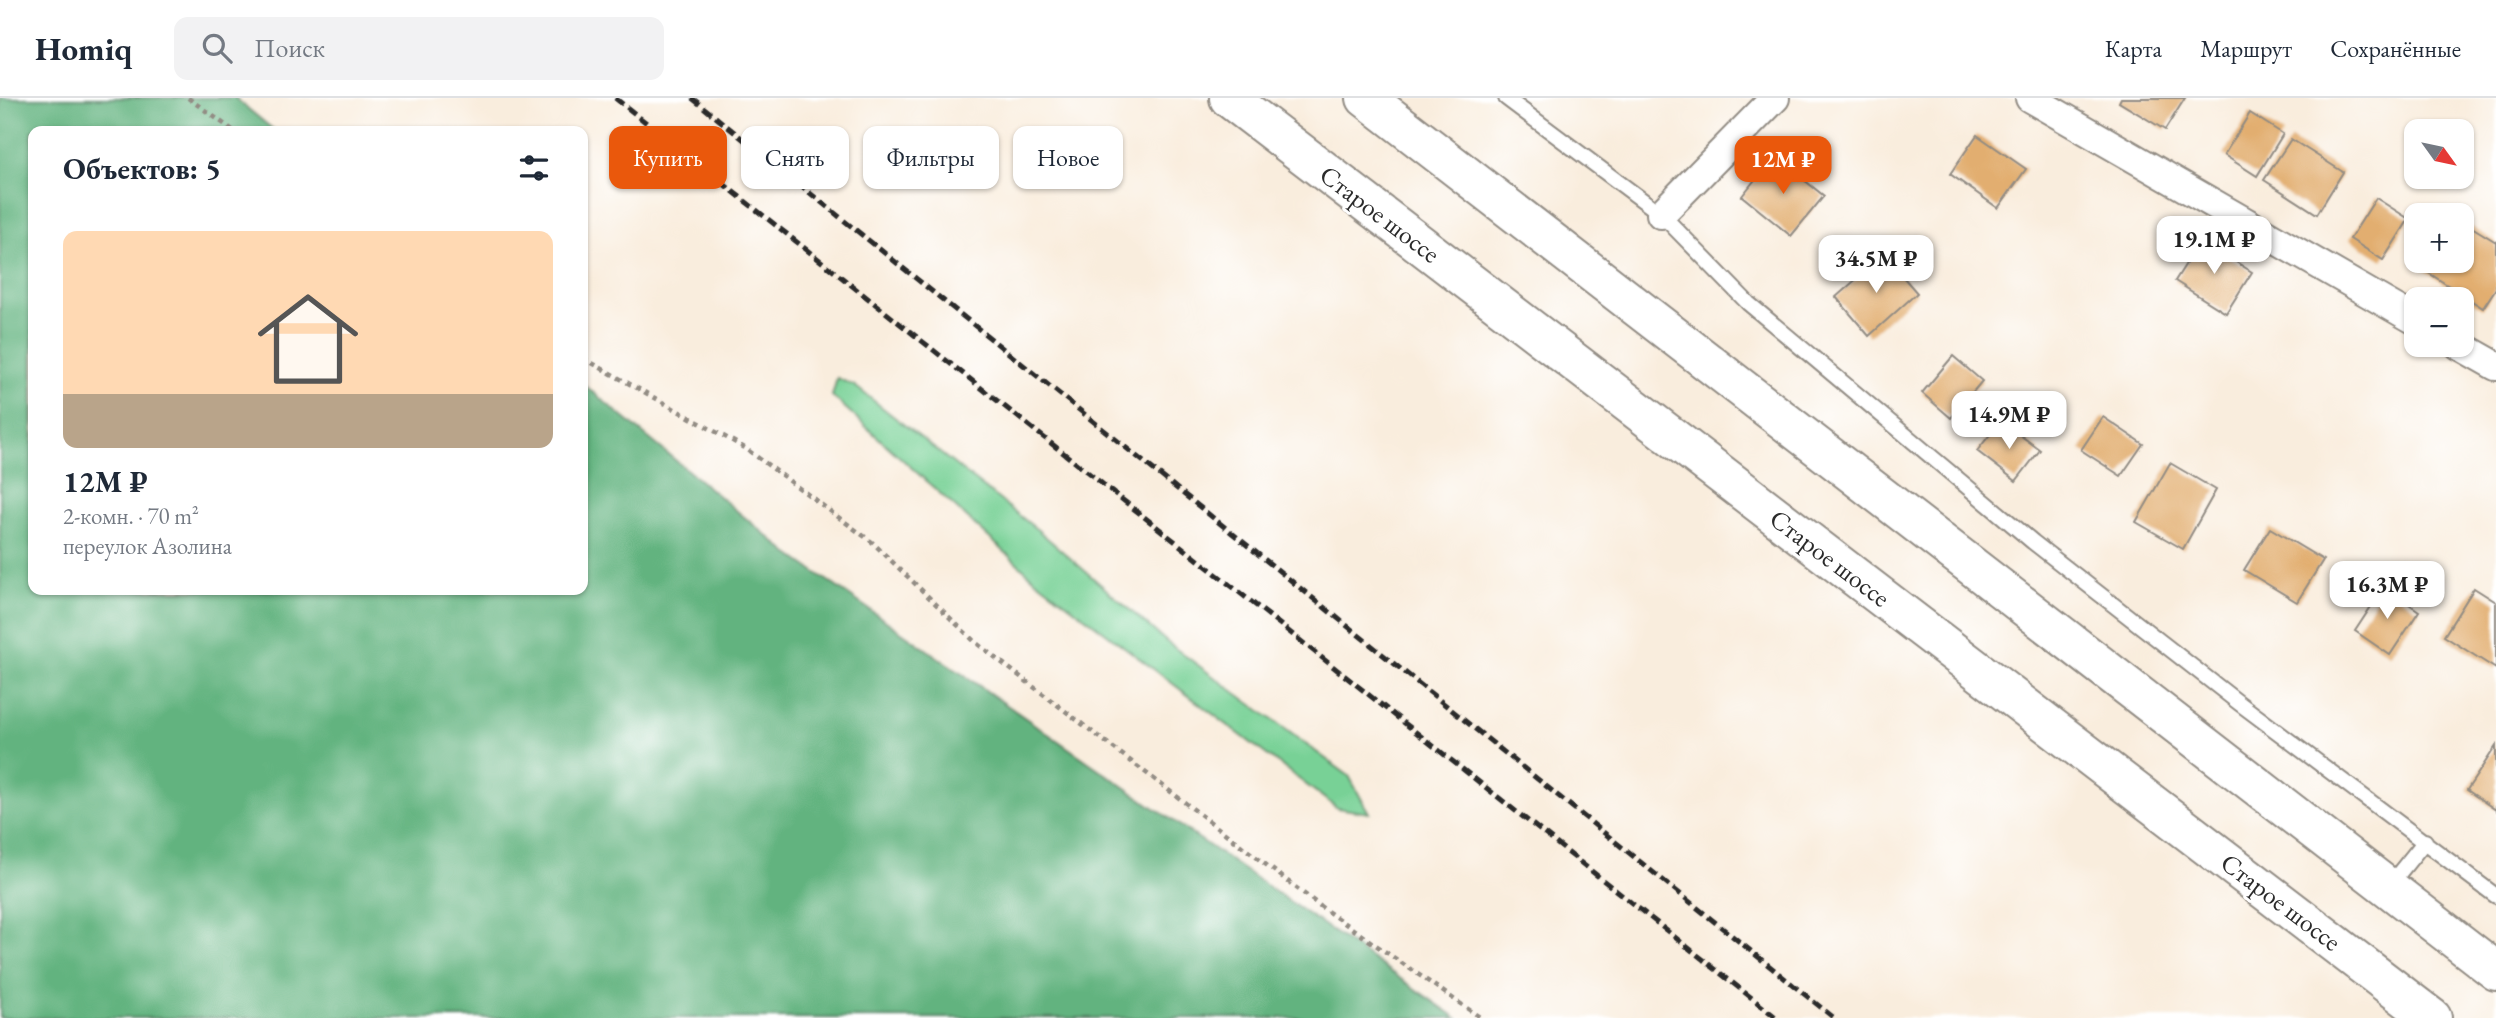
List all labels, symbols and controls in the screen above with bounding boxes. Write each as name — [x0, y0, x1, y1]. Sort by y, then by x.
search box — [174, 17, 664, 80]
text: Homiq — [35, 27, 132, 70]
icon: search — [198, 29, 236, 67]
text: Поиск — [254, 31, 325, 65]
text: Карта — [2105, 33, 2162, 64]
text: Маршрут — [2200, 33, 2292, 64]
text: Сохранённые — [2330, 33, 2461, 64]
north arrow — [2404, 119, 2474, 189]
map controls — [2404, 119, 2474, 357]
chip: Купить — [609, 126, 727, 189]
chip: Снять — [741, 126, 849, 189]
chip: Фильтры — [863, 126, 999, 189]
chip: Новое — [1013, 126, 1123, 189]
pin: 12M ₽ — [1734, 136, 1832, 196]
text: 12M ₽ — [1750, 144, 1816, 174]
text: Объектов: 5 — [63, 149, 221, 188]
icon: filters — [515, 149, 553, 187]
street label: Старое шоссе — [1313, 158, 1447, 270]
button: + — [2404, 203, 2474, 273]
pin: 19.1M ₽ — [2149, 216, 2279, 276]
text: 19.1M ₽ — [2173, 224, 2255, 254]
pin: 34.5M ₽ — [1811, 236, 1941, 295]
text: 34.5M ₽ — [1835, 243, 1917, 273]
icon: home — [245, 276, 371, 402]
button: − — [2404, 287, 2474, 357]
pin: 14.9M ₽ — [1944, 392, 2074, 451]
text: 14.9M ₽ — [1968, 399, 2050, 429]
text: 12M ₽ — [63, 462, 148, 501]
text: 2-комн. · 70 m² — [63, 501, 199, 531]
street label: Старое шоссе — [1763, 502, 1897, 614]
text: переулок Азолина — [63, 531, 232, 561]
pin: 16.3M ₽ — [2322, 561, 2452, 621]
text: 16.3M ₽ — [2346, 569, 2428, 599]
street label: Старое шоссе — [2214, 846, 2348, 958]

